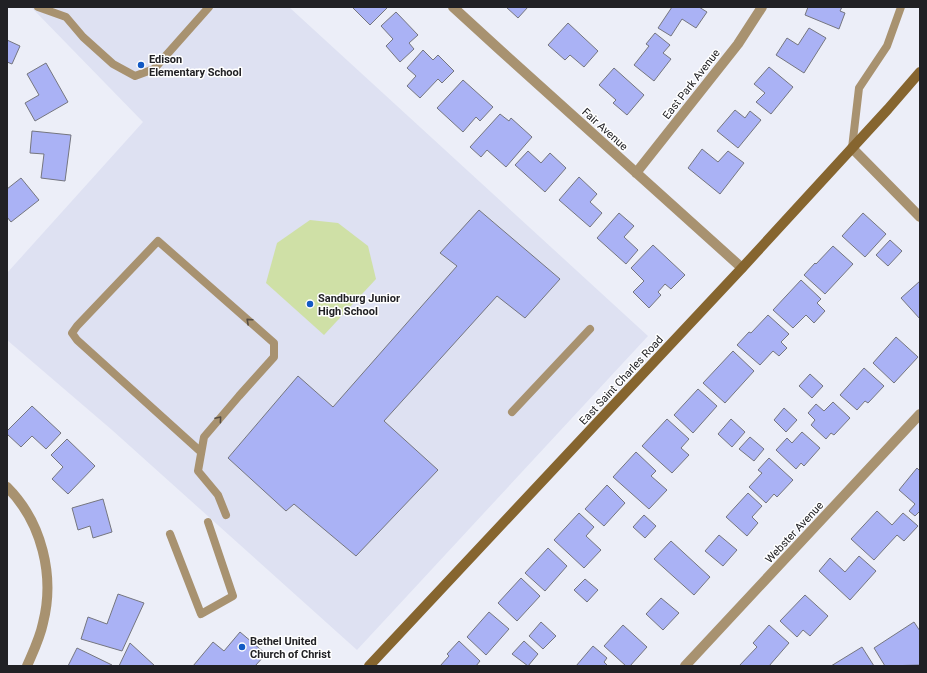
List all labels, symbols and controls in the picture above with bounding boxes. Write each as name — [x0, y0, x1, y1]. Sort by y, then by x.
street label: East Park Avenue — [660, 47, 723, 122]
place label: Edison Elementary School — [149, 53, 242, 79]
marker: Edison Elementary School — [136, 60, 146, 70]
street label: Fair Avenue — [579, 105, 630, 153]
place label: Sandburg Junior High School — [318, 292, 400, 318]
marker: Sandburg Junior High School — [305, 299, 315, 309]
one-way arrow — [247, 319, 254, 326]
street label: East Saint Charles Road — [577, 333, 666, 428]
one-way arrow — [215, 416, 222, 424]
street label: Webster Avenue — [763, 499, 826, 566]
place label: Bethel United Church of Christ — [250, 635, 331, 661]
marker: Bethel United Church of Christ — [237, 642, 247, 652]

